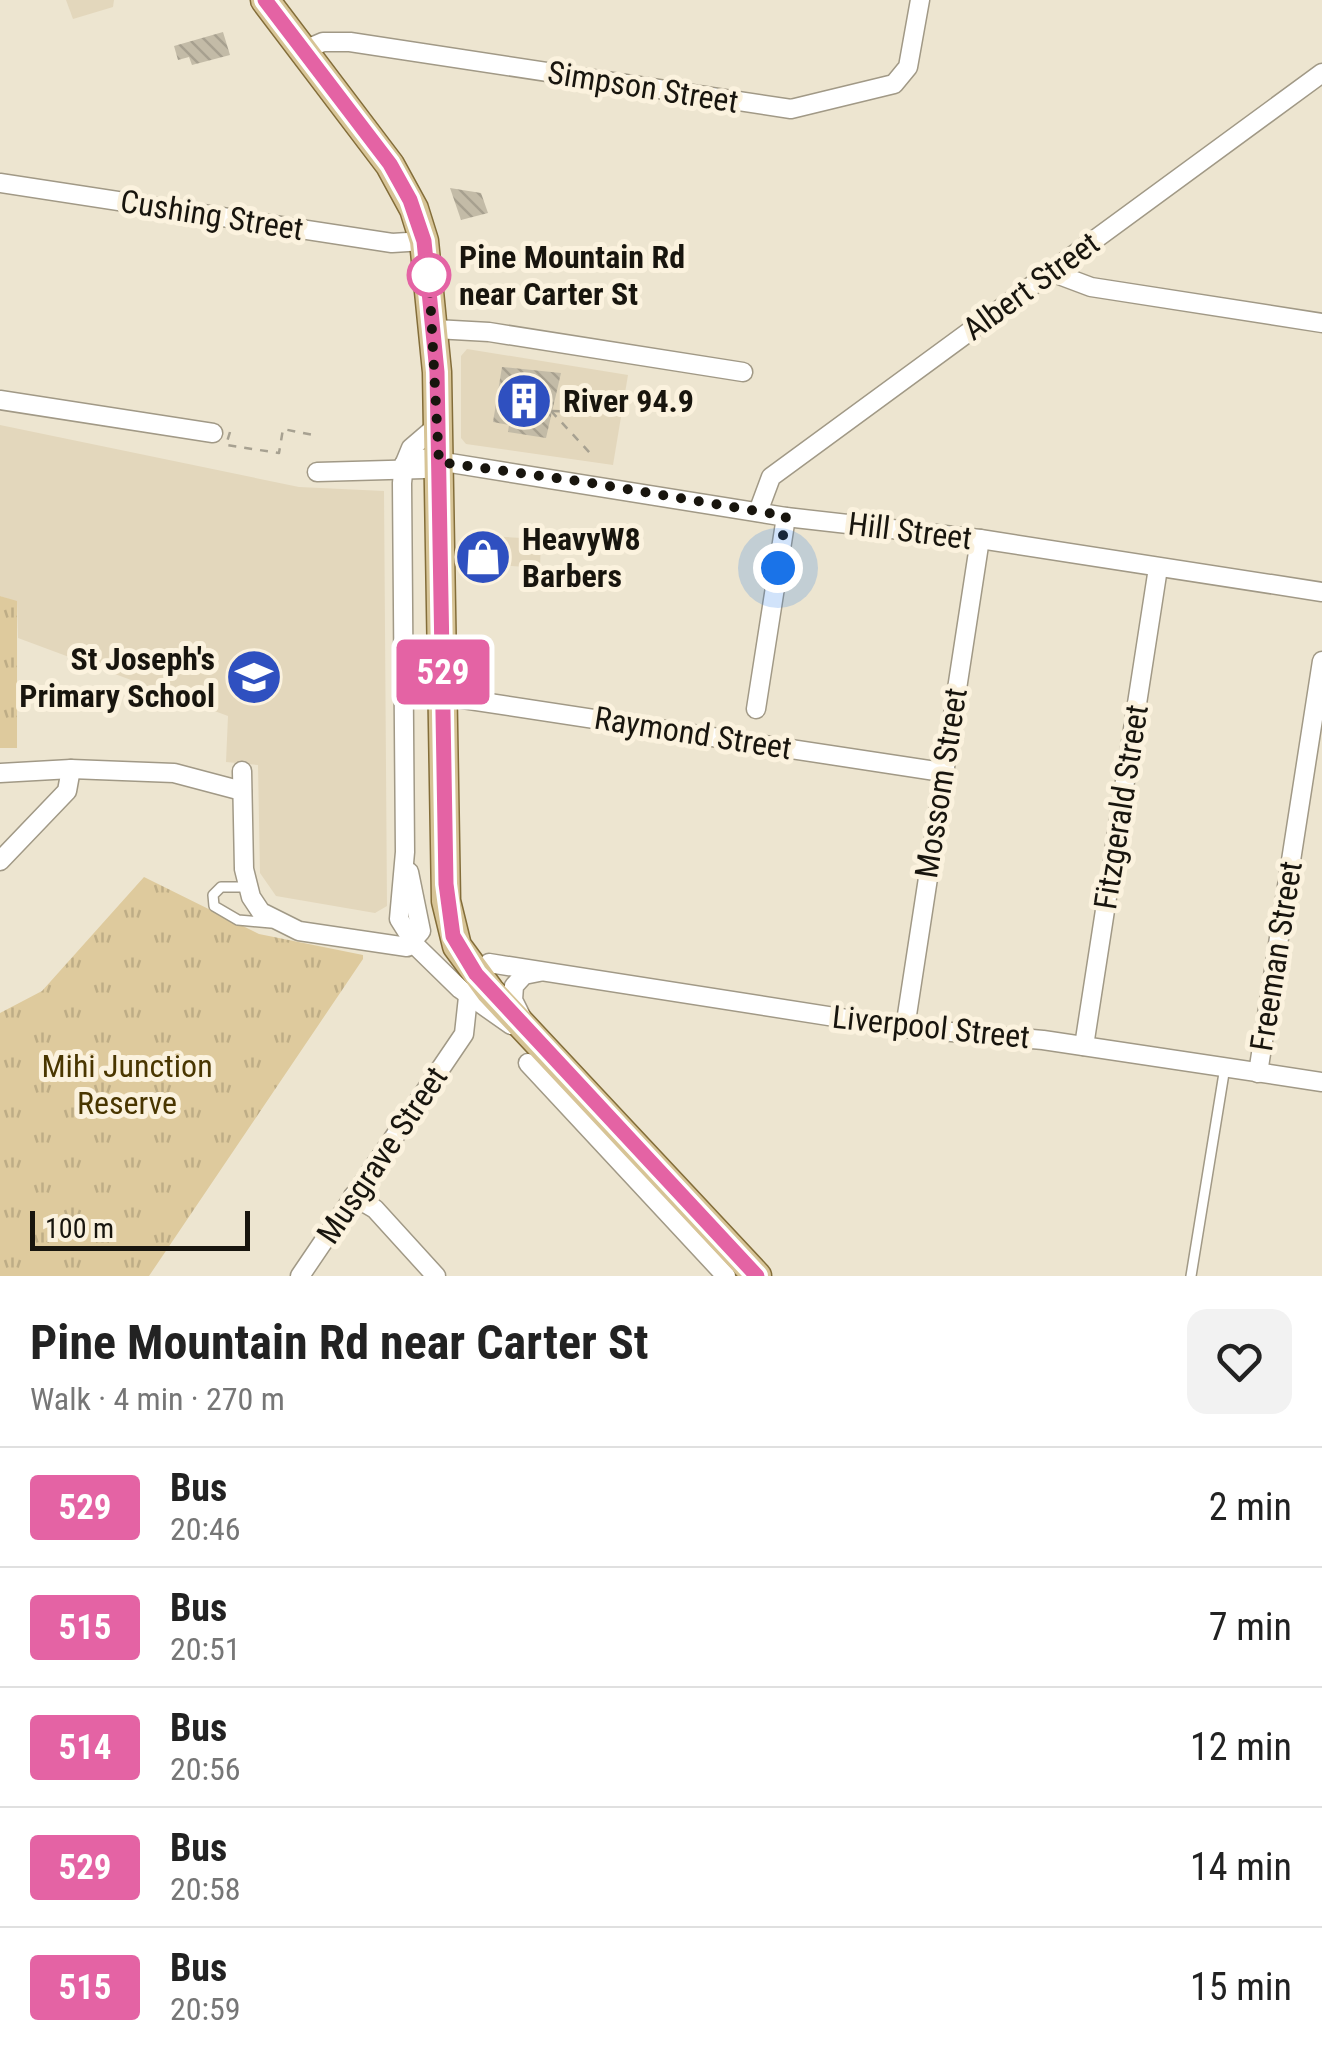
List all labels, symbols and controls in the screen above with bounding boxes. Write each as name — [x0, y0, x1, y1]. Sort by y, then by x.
street label: Simpson Street — [545, 53, 741, 121]
street label: Cushing Street — [118, 182, 306, 248]
street label: Albert Street — [956, 224, 1106, 348]
place label: Pine Mountain Rd near Carter St — [459, 238, 685, 313]
marker: Pine Mountain Rd near Carter St — [408, 254, 450, 296]
building icon: River 94.9 — [494, 371, 554, 431]
place label: River 94.9 — [563, 382, 694, 420]
street label: Hill Street — [846, 505, 974, 557]
place label: HeavyW8 Barbers — [522, 520, 641, 595]
shop icon: HeavyW8 Barbers — [453, 527, 513, 587]
your location — [753, 543, 803, 593]
place label: St Joseph's Primary School — [19, 640, 215, 715]
line badge: 529 — [386, 640, 500, 704]
school or university icon: St Joseph's Primary School — [224, 647, 284, 707]
text: 529 — [416, 652, 470, 693]
street label: Mossom Street — [907, 685, 975, 881]
street label: Raymond Street — [592, 699, 794, 767]
street label: Fitzgerald Street — [1086, 702, 1156, 912]
street label: Freeman Street — [1242, 858, 1310, 1054]
street label: Liverpool Street — [830, 998, 1032, 1056]
park label: Mihi Junction Reserve — [41, 1047, 213, 1122]
street label: Musgrave Street — [309, 1059, 455, 1251]
scale bar — [30, 1206, 250, 1250]
text: 100 m — [45, 1212, 114, 1245]
button: heart — [1187, 1309, 1292, 1414]
text: Pine Mountain Rd near Carter St — [30, 1314, 649, 1371]
text: Walk · 4 min · 270 m — [30, 1380, 285, 1418]
text: Bus — [170, 1466, 227, 1510]
text: 2 min — [1209, 1485, 1292, 1529]
text: 529 — [58, 1487, 112, 1528]
text: 20:46 — [170, 1510, 241, 1548]
text: Bus — [170, 1586, 227, 1630]
text: 7 min — [1209, 1605, 1292, 1649]
text: 515 — [58, 1607, 112, 1648]
text: 20:51 — [170, 1630, 241, 1668]
text: Bus — [170, 1706, 227, 1750]
text: 12 min — [1190, 1725, 1292, 1769]
text: 514 — [58, 1727, 112, 1768]
text: 20:56 — [170, 1750, 241, 1788]
text: Bus — [170, 1826, 227, 1870]
text: 14 min — [1190, 1845, 1292, 1889]
text: 529 — [58, 1847, 112, 1888]
text: 20:58 — [170, 1870, 241, 1908]
text: Bus — [170, 1946, 227, 1990]
text: 15 min — [1190, 1965, 1292, 2009]
text: 515 — [58, 1967, 112, 2008]
text: 20:59 — [170, 1990, 241, 2028]

